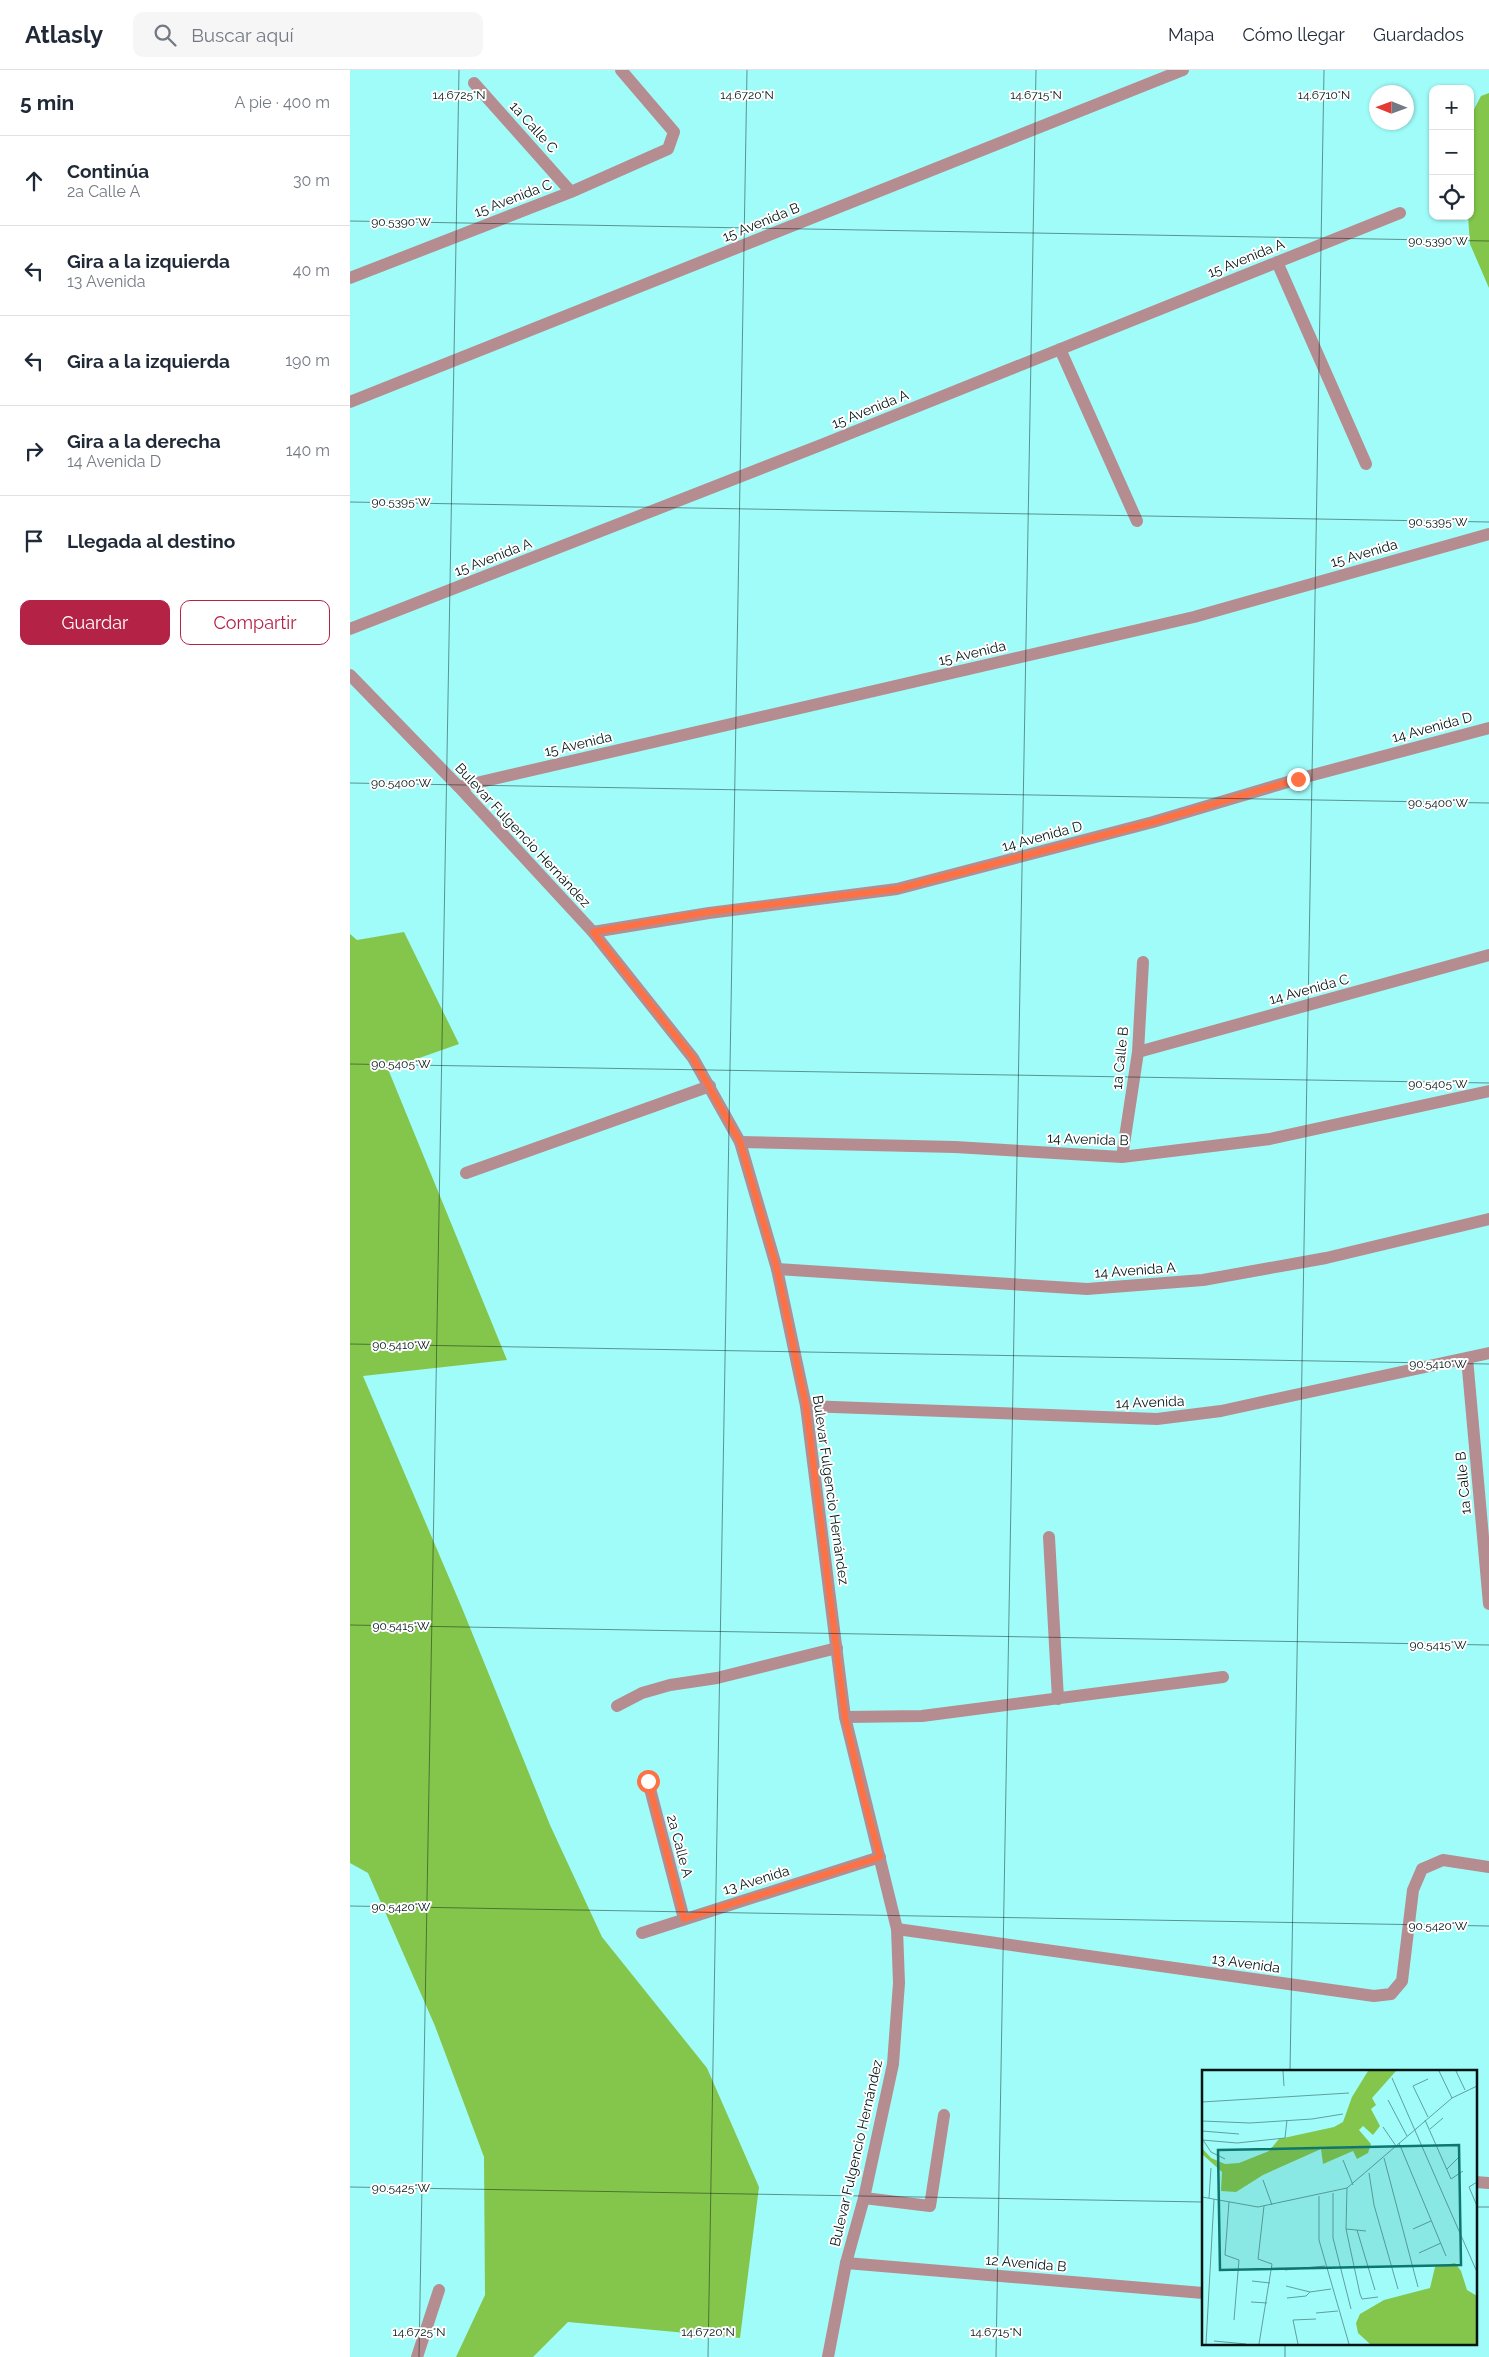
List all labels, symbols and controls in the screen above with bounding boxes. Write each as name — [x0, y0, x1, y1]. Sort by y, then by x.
search box — [133, 12, 483, 57]
text: Atlasly — [25, 20, 103, 49]
icon: search — [151, 21, 179, 49]
text: Buscar aquí — [191, 24, 294, 46]
text: Mapa — [1168, 24, 1214, 45]
text: Cómo llegar — [1242, 24, 1345, 45]
text: Guardados — [1373, 24, 1464, 45]
north arrow — [1369, 85, 1414, 130]
map controls — [1429, 85, 1474, 220]
button: + — [1429, 85, 1474, 130]
text: 14.6725°N — [433, 88, 485, 102]
text: 14.6720°N — [720, 88, 774, 102]
text: 14.6715°N — [1010, 88, 1062, 102]
text: 14.6710°N — [1298, 88, 1350, 102]
text: 5 min — [20, 90, 74, 115]
text: A pie · 400 m — [235, 93, 330, 112]
street label: 1a Calle C — [507, 98, 561, 156]
button: − — [1429, 130, 1474, 175]
text: Continúa — [67, 160, 149, 182]
icon: ahead — [20, 167, 48, 195]
text: 30 m — [293, 171, 330, 190]
button: locate — [1429, 175, 1474, 220]
street label: 15 Avenida C — [472, 176, 554, 220]
text: 2a Calle A — [67, 182, 140, 201]
street label: 15 Avenida B — [720, 199, 802, 245]
text: 90.5390°W — [371, 215, 431, 229]
text: 90.5390°W — [1408, 234, 1468, 248]
street label: 15 Avenida A — [1205, 235, 1287, 281]
text: Gira a la izquierda — [67, 250, 230, 272]
icon: left — [20, 257, 48, 285]
text: 40 m — [293, 261, 330, 280]
text: 13 Avenida — [67, 272, 145, 291]
icon: left — [20, 347, 48, 375]
text: Gira a la izquierda — [67, 350, 230, 372]
text: 190 m — [285, 351, 330, 370]
street label: 15 Avenida A — [829, 386, 911, 432]
text: Gira a la derecha — [67, 430, 221, 452]
icon: right — [20, 437, 48, 465]
text: 140 m — [286, 441, 330, 460]
text: 14 Avenida D — [67, 452, 161, 471]
text: 90.5395°W — [372, 495, 431, 509]
text: 90.5395°W — [1409, 515, 1468, 529]
icon: arrive — [20, 527, 48, 555]
text: Llegada al destino — [67, 530, 235, 552]
street label: 15 Avenida A — [452, 535, 534, 579]
street label: 15 Avenida — [1329, 536, 1399, 570]
button: Guardar — [20, 600, 170, 645]
button: Compartir — [180, 600, 330, 645]
street label: 15 Avenida — [937, 637, 1007, 669]
street label: 14 Avenida D — [1390, 709, 1474, 745]
street label: 15 Avenida — [543, 728, 613, 760]
street label: Bulevar Fulgencio Hernández — [452, 760, 594, 910]
route end — [1287, 768, 1310, 791]
text: 90.5400°W — [371, 776, 431, 790]
text: 90.5400°W — [1408, 796, 1468, 810]
street label: 14 Avenida D — [1000, 818, 1084, 854]
street label: 14 Avenida C — [1267, 971, 1351, 1007]
street label: 1a Calle B — [1109, 1026, 1131, 1090]
text: 90.5405°W — [371, 1057, 431, 1071]
text: 90.5405°W — [1408, 1077, 1468, 1091]
street label: 14 Avenida B — [1047, 1130, 1129, 1148]
street label: 14 Avenida A — [1094, 1259, 1177, 1281]
text: 90.5410°W — [372, 1338, 430, 1352]
text: 90.5410°W — [1409, 1357, 1467, 1371]
street label: 14 Avenida — [1115, 1393, 1185, 1411]
street label: Bulevar Fulgencio Hernández — [810, 1394, 852, 1586]
street label: 1a Calle B — [1452, 1451, 1474, 1515]
text: 90.5415°W — [372, 1619, 430, 1633]
text: 90.5415°W — [1409, 1638, 1467, 1652]
route start — [637, 1770, 660, 1793]
street label: 2a Calle A — [664, 1813, 696, 1880]
street label: 13 Avenida — [721, 1862, 791, 1898]
text: 90.5420°W — [372, 1900, 431, 1914]
text: 90.5420°W — [1409, 1919, 1468, 1933]
street label: 13 Avenida — [1211, 1950, 1281, 1976]
street label: Bulevar Fulgencio Hernández — [827, 2058, 885, 2248]
inset map — [1202, 2070, 1476, 2344]
text: 90.5425°W — [372, 2181, 431, 2195]
street label: 12 Avenida B — [985, 2251, 1067, 2275]
text: 14.6725°N — [393, 2325, 445, 2339]
text: 14.6720°N — [681, 2325, 735, 2339]
text: 14.6715°N — [970, 2325, 1022, 2339]

